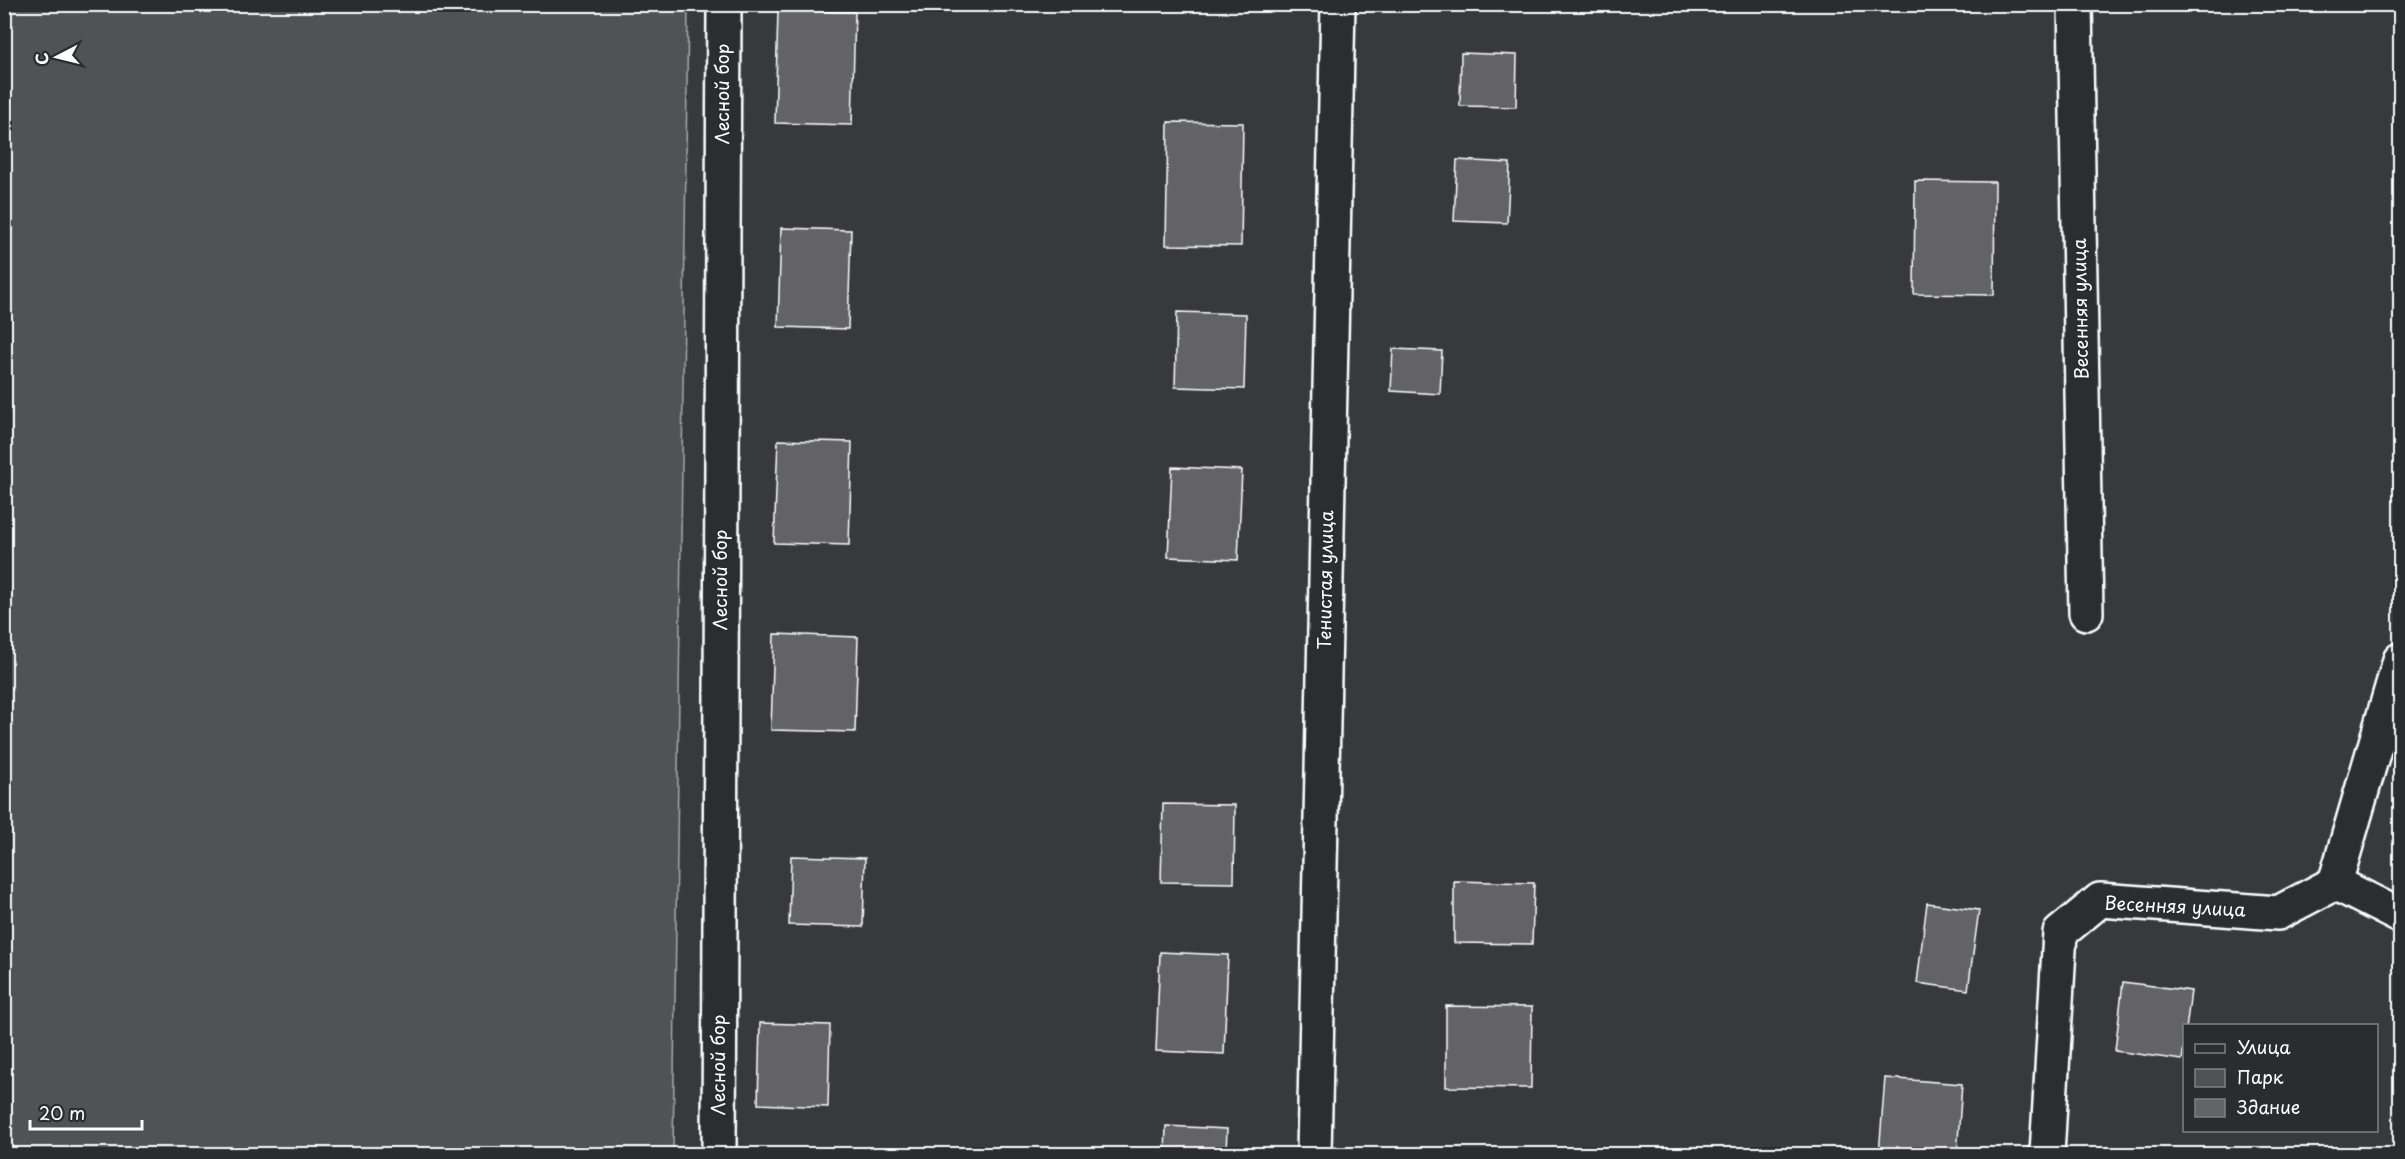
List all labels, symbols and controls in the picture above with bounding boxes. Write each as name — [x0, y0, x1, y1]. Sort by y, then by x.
north arrow — [27, 27, 87, 87]
street label: Лесной бор — [708, 44, 735, 144]
text: С — [28, 52, 54, 66]
street label: Весенняя улица — [2065, 237, 2094, 380]
street label: Тенистая улица — [1310, 509, 1339, 650]
street label: Лесной бор — [706, 530, 733, 630]
street label: Весенняя улица — [2104, 888, 2247, 923]
street label: Лесной бор — [704, 1015, 731, 1115]
legend — [2183, 1024, 2378, 1132]
text: Улица — [2237, 1033, 2291, 1060]
text: Парк — [2237, 1063, 2284, 1090]
scale bar — [30, 1093, 142, 1131]
text: Здание — [2237, 1093, 2300, 1120]
text: 20 m — [39, 1099, 85, 1126]

